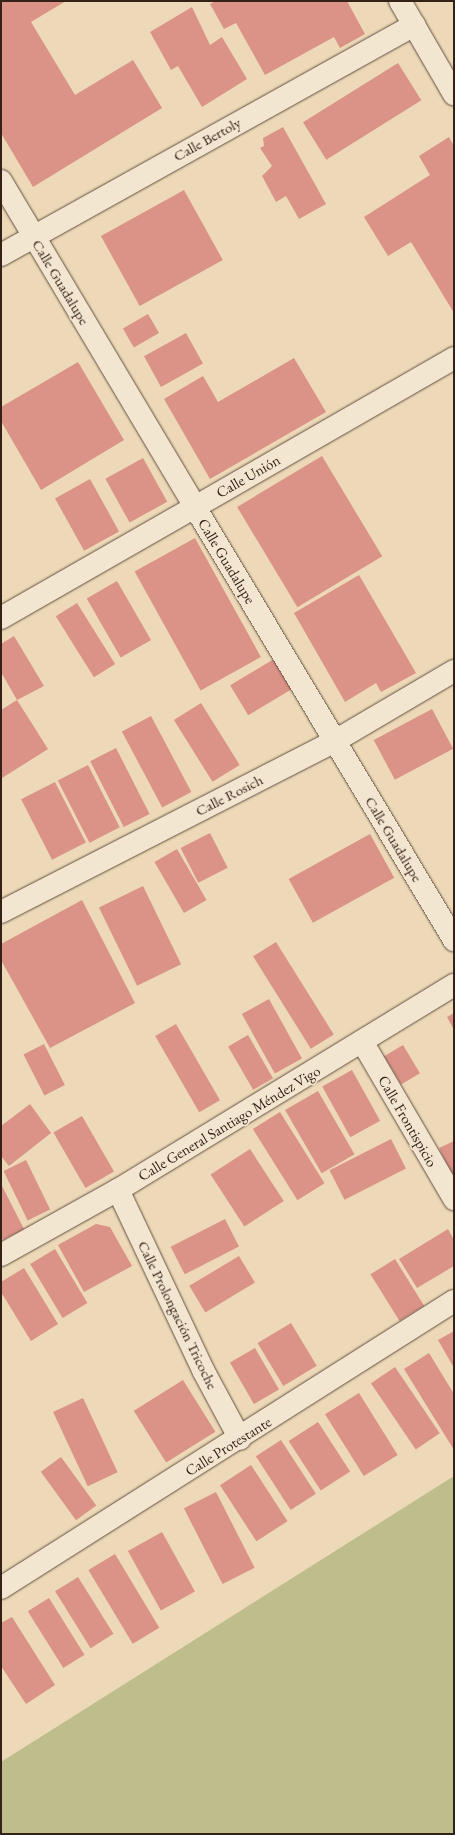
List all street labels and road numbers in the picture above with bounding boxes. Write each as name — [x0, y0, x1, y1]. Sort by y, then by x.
street label: Calle Bertoly — [170, 113, 244, 165]
street label: Calle Guadalupe — [29, 236, 93, 328]
street label: Calle Unión — [213, 451, 283, 501]
street label: Calle Guadalupe — [195, 515, 259, 607]
street label: Calle Rosich — [192, 770, 266, 820]
street label: Calle Guadalupe — [362, 793, 426, 885]
street label: Calle General Santiago Méndez Vigo — [135, 1061, 323, 1185]
street label: Calle Frontispicio — [375, 1072, 441, 1170]
street label: Calle Prolongación Tricoche — [134, 1238, 222, 1392]
street label: Calle Protestante — [182, 1412, 274, 1480]

